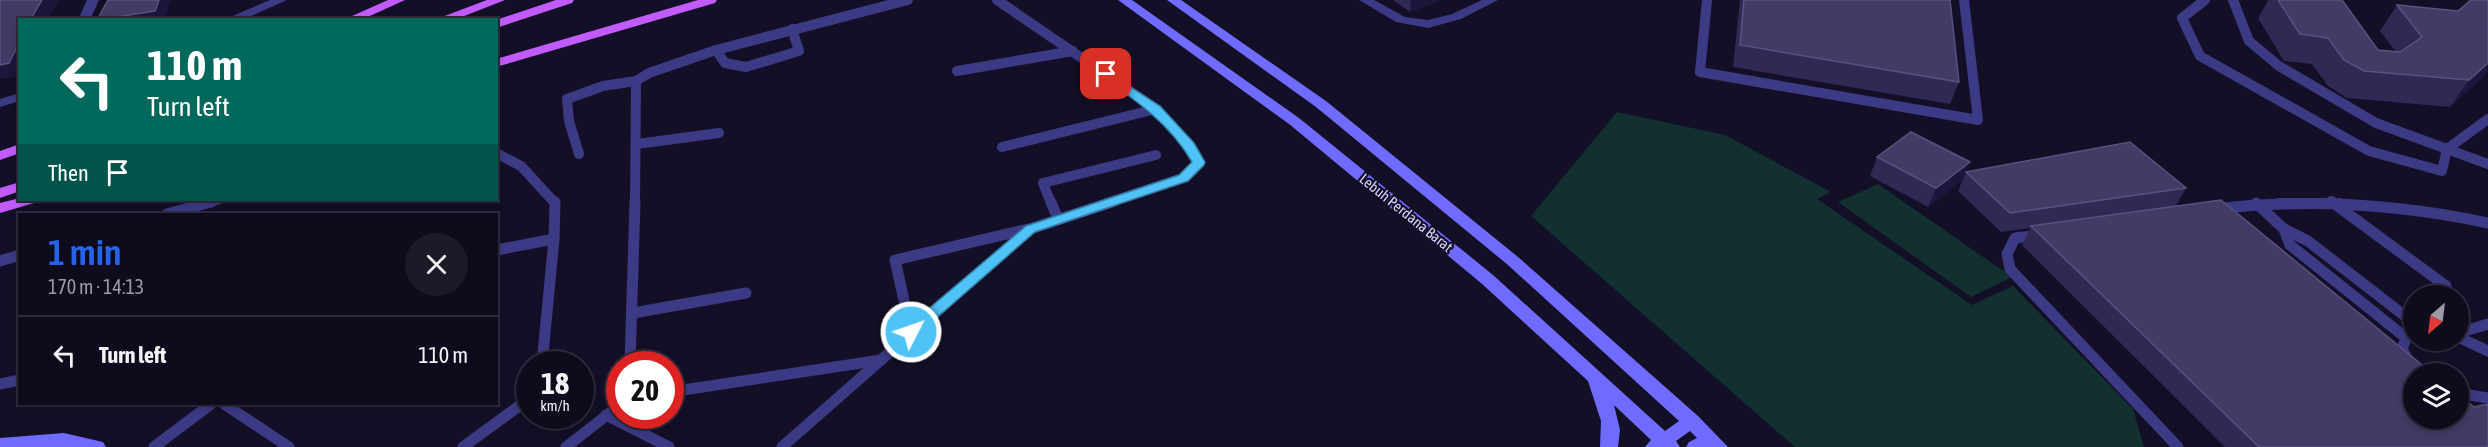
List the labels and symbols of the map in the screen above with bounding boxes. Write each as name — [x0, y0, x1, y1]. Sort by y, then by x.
pin — [1080, 48, 1131, 99]
street label: Lebuh Perdana Barat — [1356, 170, 1456, 255]
north arrow — [2403, 285, 2469, 351]
position arrow — [879, 300, 943, 364]
speed limit sign: 20 — [606, 351, 684, 429]

